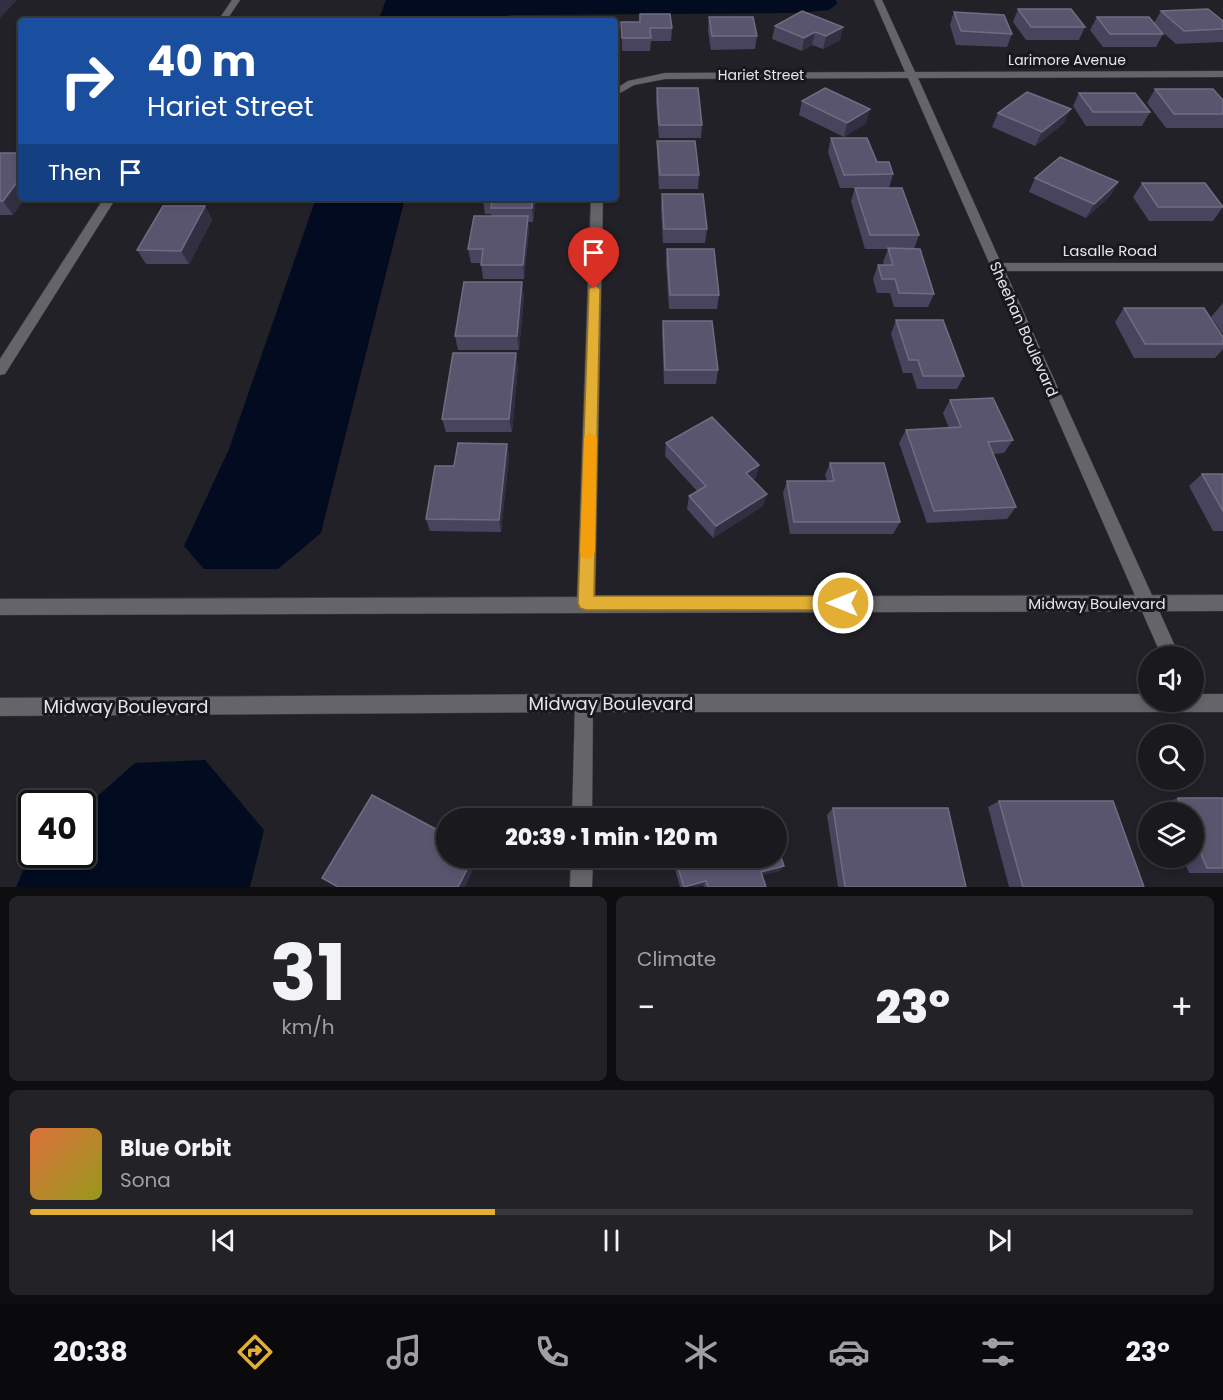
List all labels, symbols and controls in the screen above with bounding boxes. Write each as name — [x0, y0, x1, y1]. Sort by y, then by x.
text: 40 m — [147, 32, 256, 91]
icon: right — [48, 42, 126, 120]
street label: Larimore Avenue — [1008, 50, 1126, 70]
street label: Hariet Street — [718, 65, 804, 85]
text: Hariet Street — [147, 88, 313, 125]
icon: arrive — [114, 156, 147, 189]
text: Then — [48, 157, 102, 188]
pin — [568, 227, 619, 289]
icon: arrive — [577, 236, 610, 269]
street label: Lasalle Road — [1063, 240, 1157, 261]
street label: Sheehan Boulevard — [985, 258, 1063, 400]
position arrow — [811, 571, 875, 635]
street label: Midway Boulevard — [1028, 593, 1166, 614]
map controls — [1138, 646, 1204, 868]
button: sound — [1138, 646, 1204, 712]
street label: Midway Boulevard — [529, 691, 693, 716]
street label: Midway Boulevard — [44, 694, 208, 719]
button: search — [1138, 724, 1204, 790]
speed limit sign: 40 — [18, 790, 96, 868]
button: layers — [1138, 802, 1204, 868]
text: 20:39 · 1 min · 120 m — [505, 822, 718, 853]
text: 31 — [270, 918, 346, 1027]
text: Climate — [637, 945, 716, 973]
text: 23° — [875, 976, 950, 1039]
text: − — [637, 984, 655, 1031]
text: + — [1170, 984, 1193, 1031]
text: km/h — [281, 1013, 335, 1041]
text: Blue Orbit — [120, 1133, 231, 1164]
text: Sona — [120, 1166, 171, 1194]
icon: previous — [207, 1224, 240, 1257]
icon: pause — [595, 1224, 628, 1257]
icon: next — [983, 1224, 1016, 1257]
icon: directions — [234, 1331, 276, 1373]
icon: music — [383, 1331, 425, 1373]
icon: phone — [531, 1331, 573, 1373]
icon: climate — [680, 1331, 722, 1373]
icon: car — [828, 1331, 870, 1373]
icon: filters — [977, 1331, 1019, 1373]
text: 20:38 — [53, 1333, 128, 1370]
text: 23° — [1125, 1333, 1170, 1370]

